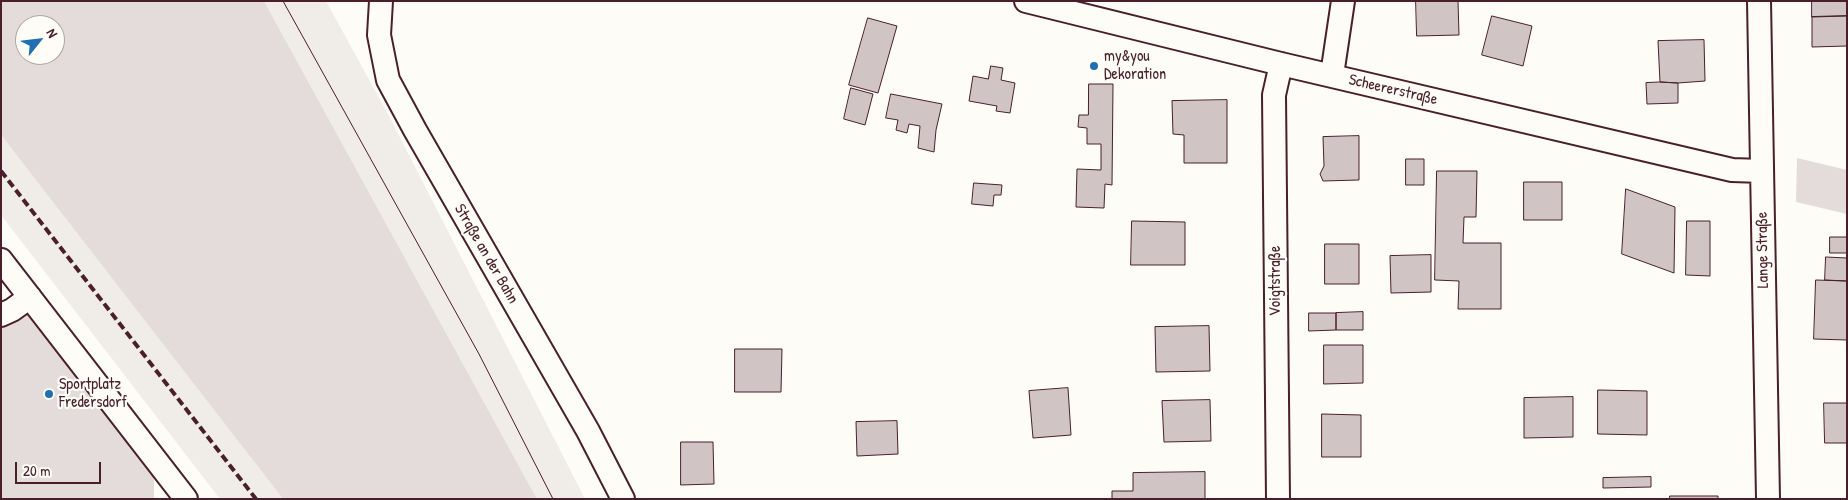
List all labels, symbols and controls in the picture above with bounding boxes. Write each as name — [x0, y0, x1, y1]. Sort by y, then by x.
north arrow — [15, 15, 65, 65]
text: N — [43, 25, 63, 41]
place label: my&you Dekoration — [1104, 47, 1166, 85]
marker: my&you Dekoration — [1088, 60, 1100, 72]
street label: Scheererstraße — [1347, 70, 1439, 110]
street label: Straße an der Bahn — [450, 201, 522, 307]
street label: Lange Straße — [1753, 211, 1773, 289]
street label: Voigtstraße — [1266, 246, 1286, 316]
place label: Sportplatz Fredersdorf — [59, 375, 127, 413]
marker: Sportplatz Fredersdorf — [43, 388, 55, 400]
scale bar — [18, 452, 104, 484]
text: 20 m — [23, 460, 50, 481]

